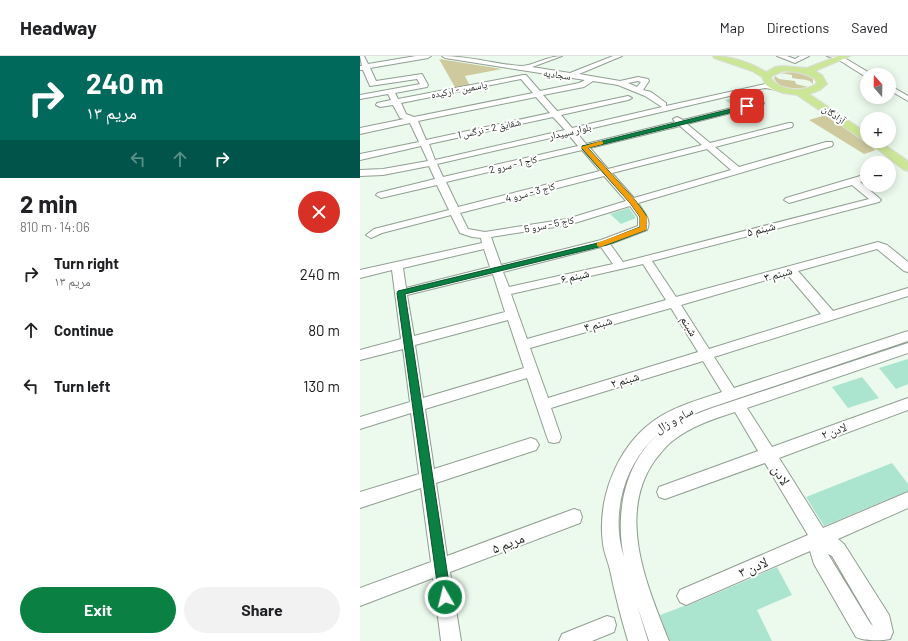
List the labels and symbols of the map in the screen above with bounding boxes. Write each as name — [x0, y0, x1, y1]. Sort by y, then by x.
street label: سجادیه — [542, 66, 572, 82]
north arrow — [860, 68, 896, 104]
street label: یاسمین - ارکیده — [430, 78, 488, 101]
pin — [730, 89, 764, 123]
street label: آزادگان — [820, 102, 848, 127]
street label: شقایق 2 - نرگس 1 — [456, 115, 523, 142]
street label: بلوار سپیدار — [547, 120, 593, 143]
street label: کاج 1 - سرو 2 — [488, 153, 539, 176]
street label: کاج 3 - سرو 4 — [504, 180, 556, 205]
street label: کاج 5 - سرو 5 — [523, 213, 575, 236]
street label: شبنم ۵ — [745, 218, 777, 240]
street label: شبنم ۳ — [762, 262, 794, 286]
street label: شبنم ۶ — [559, 265, 591, 287]
street label: شبنم ۴ — [582, 312, 614, 336]
street label: شبنم — [677, 313, 701, 339]
street label: شبنم ۲ — [609, 368, 641, 392]
street label: سام و زال — [652, 403, 696, 437]
street label: لادن ۲ — [819, 419, 849, 442]
street label: لادن — [768, 461, 794, 489]
street label: مریم ۵ — [489, 529, 527, 558]
street label: لادن ۳ — [736, 553, 770, 581]
position arrow — [424, 576, 466, 618]

